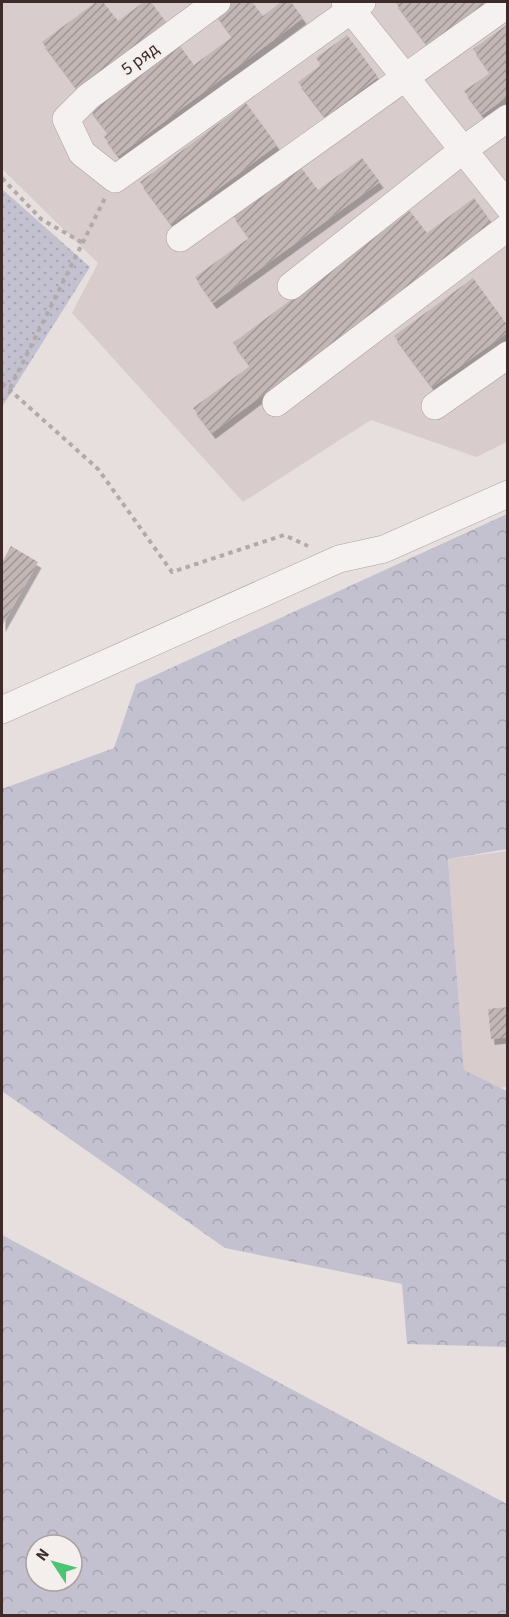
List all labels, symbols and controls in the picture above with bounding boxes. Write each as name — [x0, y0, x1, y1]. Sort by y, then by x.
street label: 5 ряд — [116, 36, 164, 81]
north arrow — [24, 1533, 84, 1593]
text: N — [31, 1544, 55, 1566]

